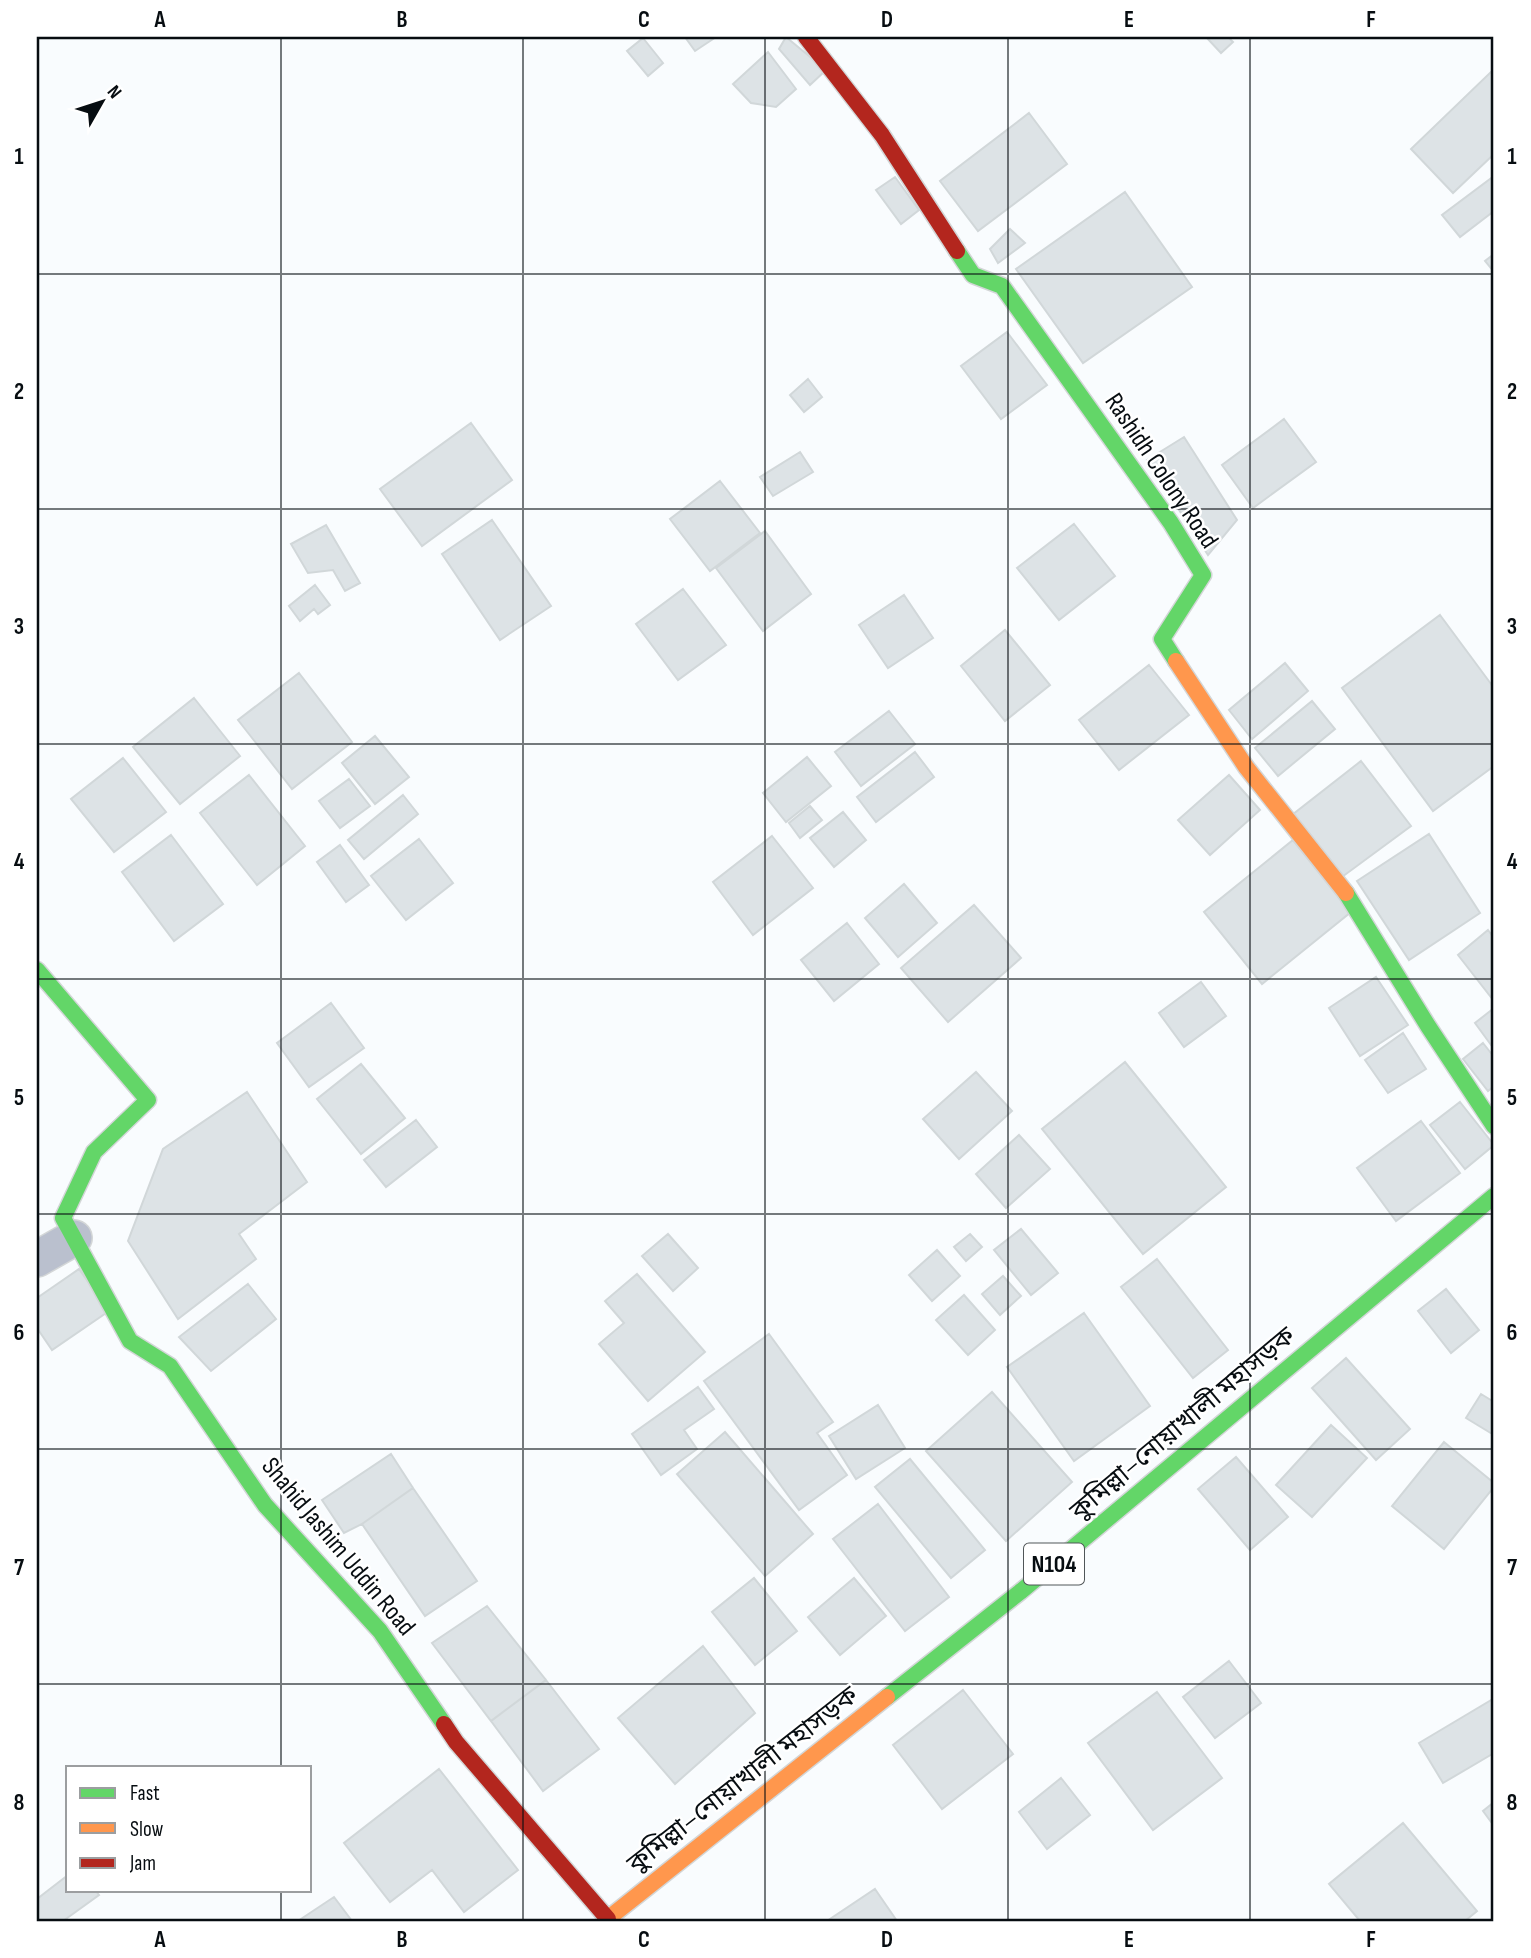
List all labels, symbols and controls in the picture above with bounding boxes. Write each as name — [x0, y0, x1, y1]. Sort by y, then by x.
text: A — [154, 6, 167, 34]
text: B — [397, 6, 408, 34]
text: C — [638, 6, 650, 34]
text: D — [881, 6, 893, 34]
text: E — [1124, 6, 1134, 34]
text: F — [1366, 6, 1376, 34]
north arrow — [66, 66, 136, 136]
text: N — [102, 81, 126, 103]
text: 1 — [14, 143, 24, 171]
text: 1 — [1507, 143, 1517, 171]
text: 2 — [14, 378, 24, 406]
text: 2 — [1507, 378, 1517, 406]
street label: Rashidh Colony Road — [1098, 388, 1224, 554]
text: 3 — [14, 613, 24, 641]
text: 3 — [1507, 613, 1517, 641]
text: 4 — [14, 848, 25, 876]
text: 4 — [1507, 848, 1518, 876]
text: 5 — [14, 1084, 24, 1112]
text: 5 — [1507, 1084, 1517, 1112]
text: 6 — [14, 1319, 24, 1347]
text: 6 — [1507, 1319, 1517, 1347]
street label: কুমিল্লা–নোয়াখালী মহাসড়ক — [1063, 1320, 1303, 1528]
street label: Shahid Jashim Uddin Road — [255, 1452, 421, 1642]
road number: N104 — [1024, 1544, 1084, 1584]
text: 7 — [14, 1554, 24, 1582]
text: 7 — [1507, 1554, 1517, 1582]
street label: কুমিল্লা–নোয়াখালী মহাসড়ক — [621, 1680, 865, 1880]
legend — [66, 1766, 312, 1892]
text: Fast — [130, 1781, 160, 1806]
text: 8 — [14, 1789, 25, 1817]
text: 8 — [1507, 1789, 1518, 1817]
text: Slow — [130, 1817, 164, 1842]
text: Jam — [129, 1851, 156, 1876]
text: A — [154, 1926, 167, 1954]
text: B — [397, 1926, 408, 1954]
text: C — [638, 1926, 650, 1954]
text: D — [881, 1926, 893, 1954]
text: E — [1124, 1926, 1134, 1954]
text: F — [1366, 1926, 1376, 1954]

